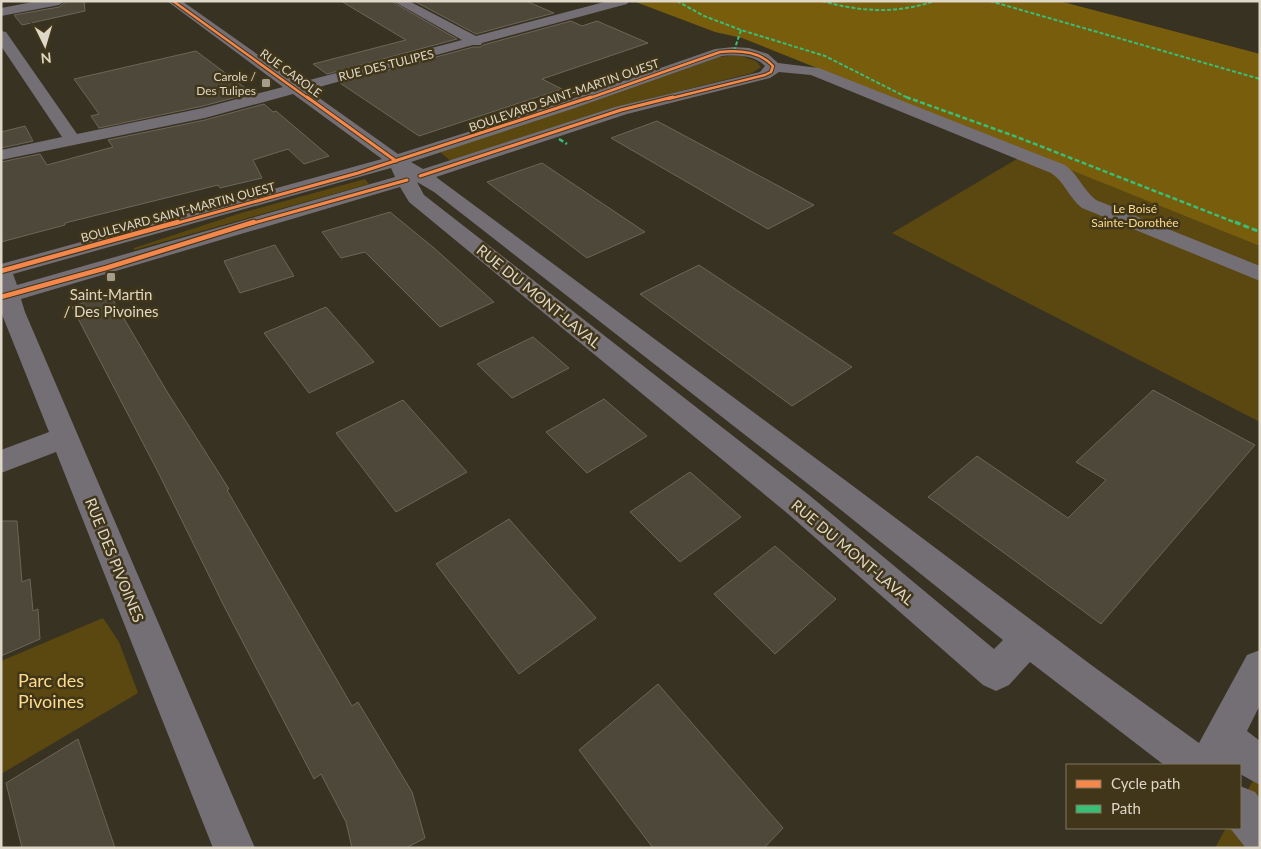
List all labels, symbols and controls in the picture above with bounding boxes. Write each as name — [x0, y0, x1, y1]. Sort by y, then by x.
north arrow — [20, 20, 70, 70]
street label: RUE CAROLE — [257, 46, 325, 100]
street label: RUE DES TULIPES — [337, 46, 435, 84]
text: N — [40, 50, 52, 67]
street label: BOULEVARD SAINT-MARTIN OUEST — [467, 55, 661, 135]
place label: Carole / Des Tulipes — [196, 69, 257, 98]
marker: Carole / Des Tulipes — [260, 77, 272, 89]
street label: BOULEVARD SAINT-MARTIN OUEST — [79, 179, 277, 245]
park label: Le Boisé Sainte-Dorothée — [1091, 201, 1179, 230]
street label: RUE DU MONT-LAVAL — [473, 240, 605, 352]
marker: Saint-Martin / Des Pivoines — [105, 271, 117, 283]
place label: Saint-Martin / Des Pivoines — [63, 285, 159, 320]
street label: RUE DES PIVOINES — [82, 495, 148, 625]
street label: RUE DU MONT-LAVAL — [788, 496, 918, 609]
park label: Parc des Pivoines — [18, 669, 84, 712]
legend — [1066, 764, 1241, 829]
text: Cycle path — [1111, 774, 1180, 792]
text: Path — [1111, 799, 1141, 817]

